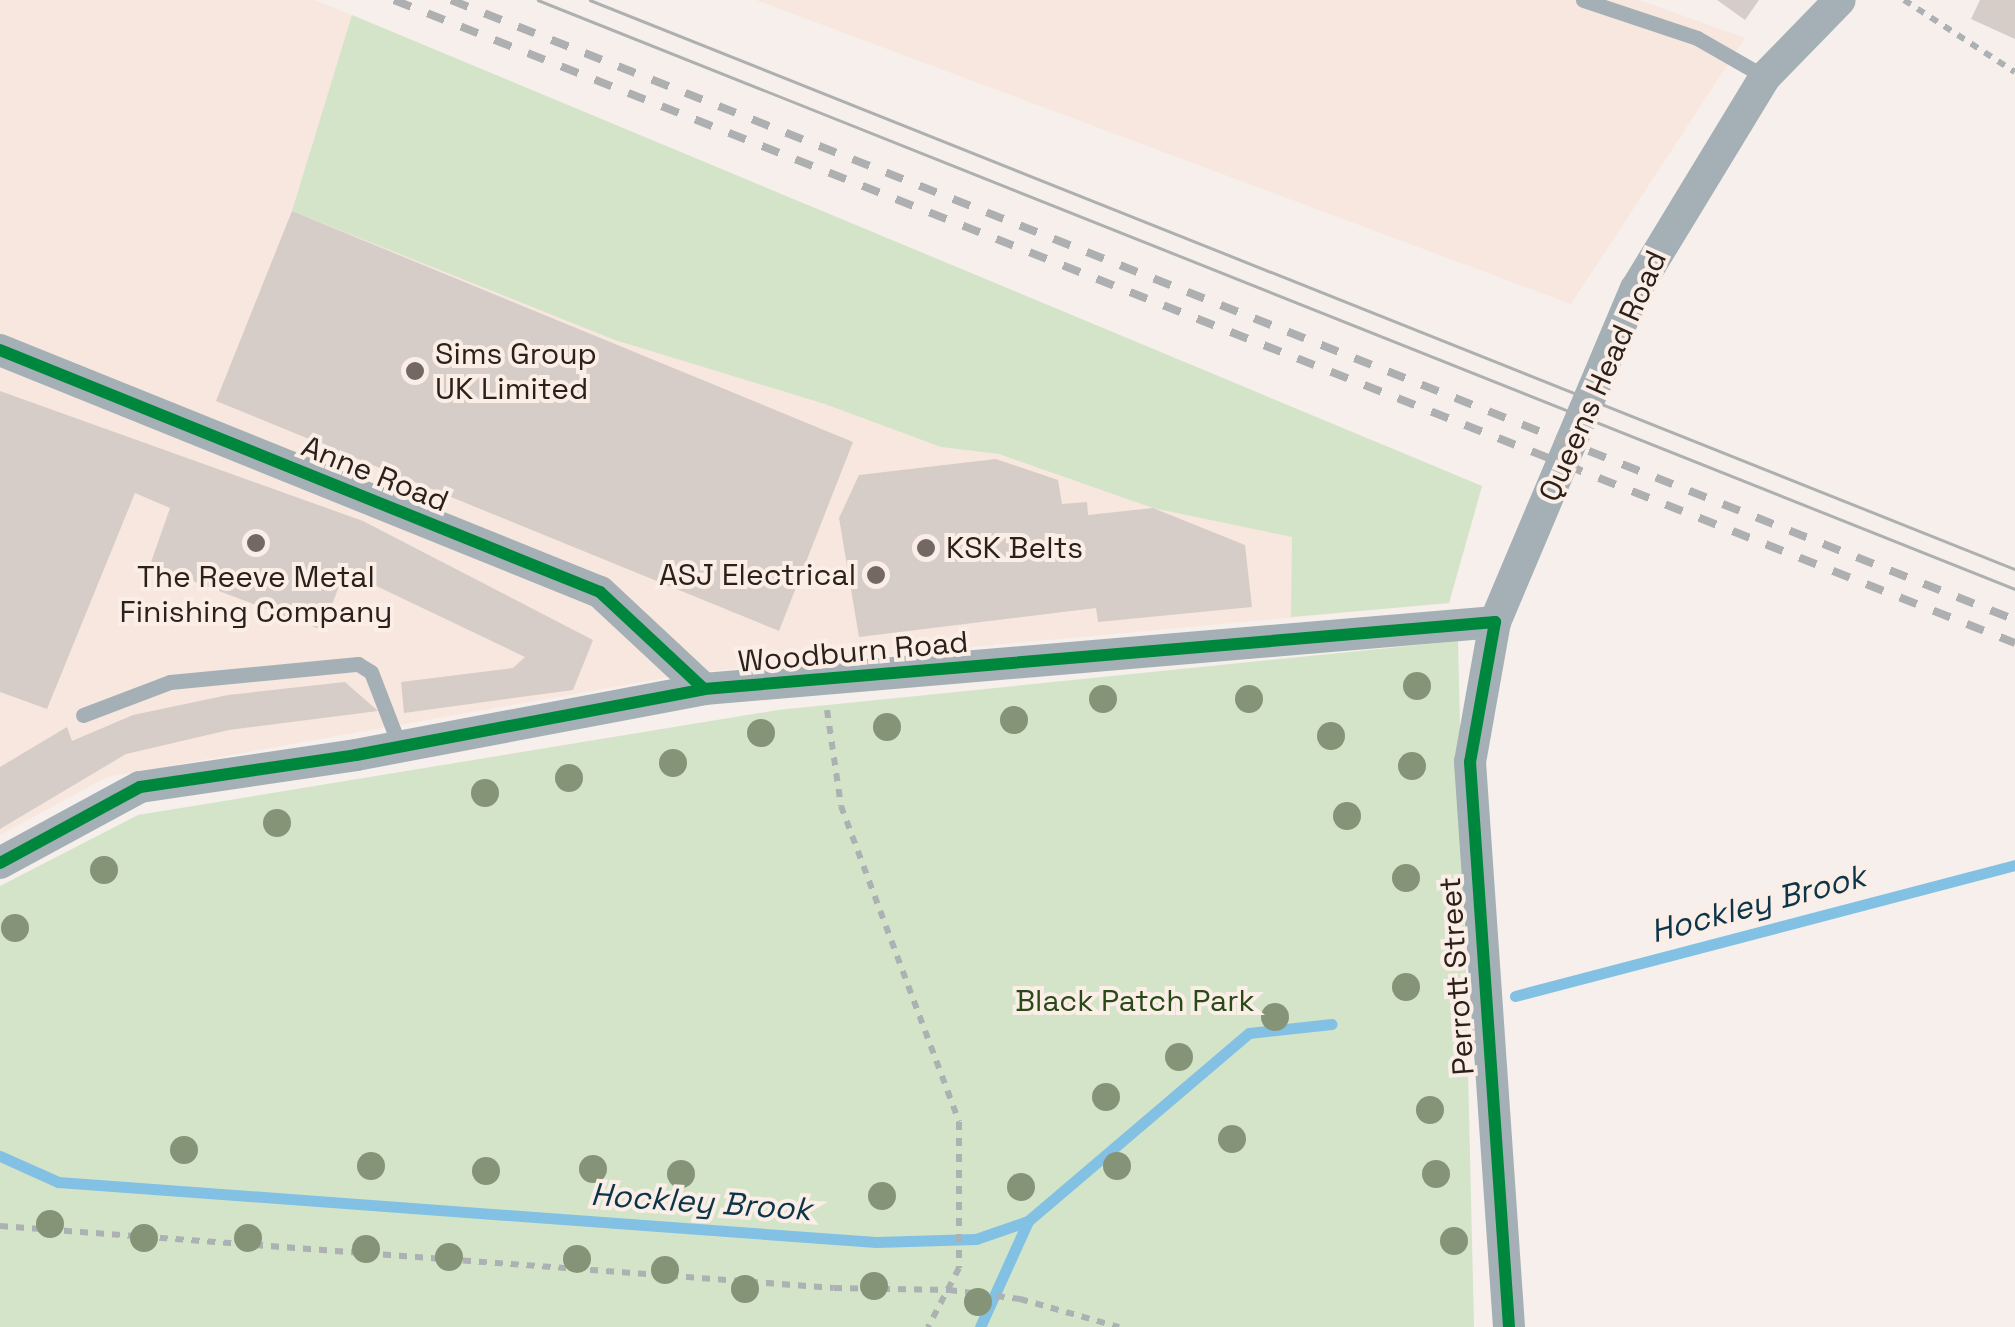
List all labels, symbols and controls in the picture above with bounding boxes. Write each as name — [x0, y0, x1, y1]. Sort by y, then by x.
street label: Queens Head Road — [1531, 245, 1675, 507]
place label: Sims Group UK Limited — [435, 336, 597, 406]
marker: Sims Group UK Limited — [404, 360, 426, 382]
street label: Anne Road — [297, 428, 453, 520]
place label: KSK Belts — [946, 530, 1083, 566]
marker: The Reeve Metal Finishing Company — [245, 532, 267, 554]
marker: KSK Belts — [915, 537, 937, 559]
place label: ASJ Electrical — [659, 557, 856, 593]
place label: The Reeve Metal Finishing Company — [120, 559, 392, 630]
marker: ASJ Electrical — [865, 564, 887, 586]
street label: Woodburn Road — [736, 624, 970, 680]
water label: Hockley Brook — [1646, 857, 1870, 951]
street label: Perrott Street — [1432, 876, 1482, 1076]
park label: Black Patch Park — [1015, 983, 1255, 1019]
water label: Hockley Brook — [589, 1175, 813, 1229]

